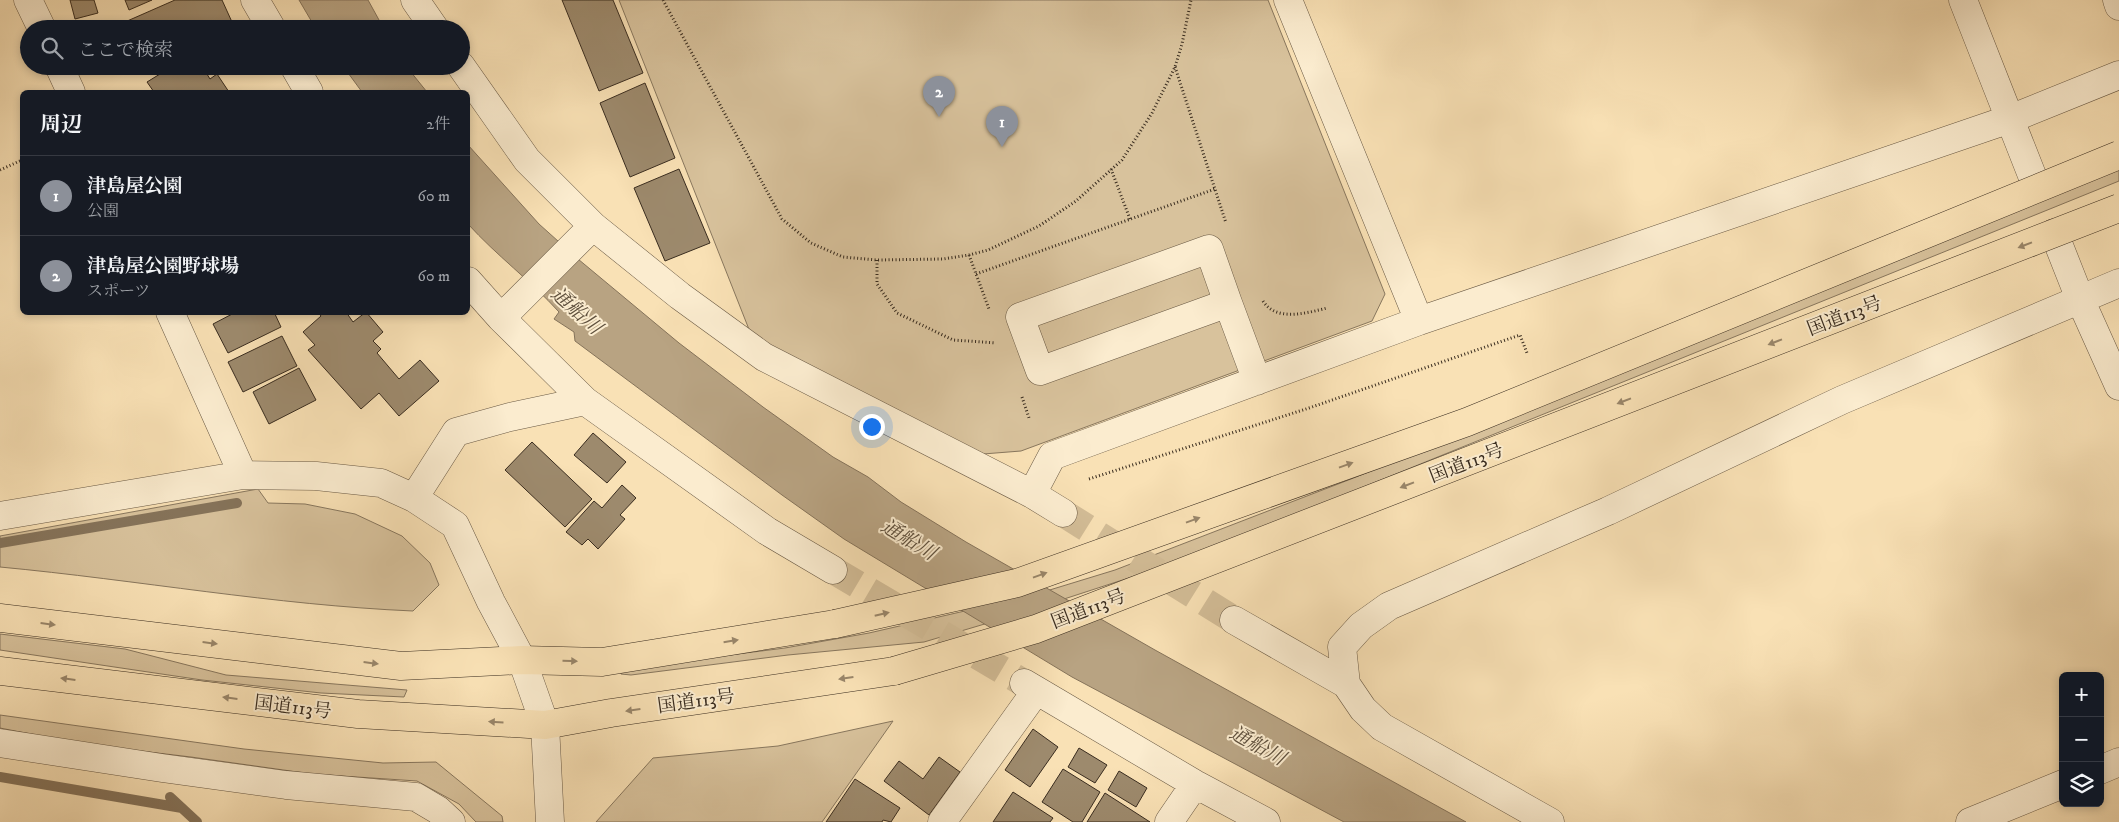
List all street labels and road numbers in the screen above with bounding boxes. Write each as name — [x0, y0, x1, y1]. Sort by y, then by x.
street label: 国道113号 — [1804, 292, 1885, 341]
street label: 国道113号 — [1426, 439, 1507, 488]
street label: 国道113号 — [1048, 585, 1129, 634]
street label: 国道113号 — [656, 685, 736, 718]
street label: 国道113号 — [253, 691, 333, 724]

